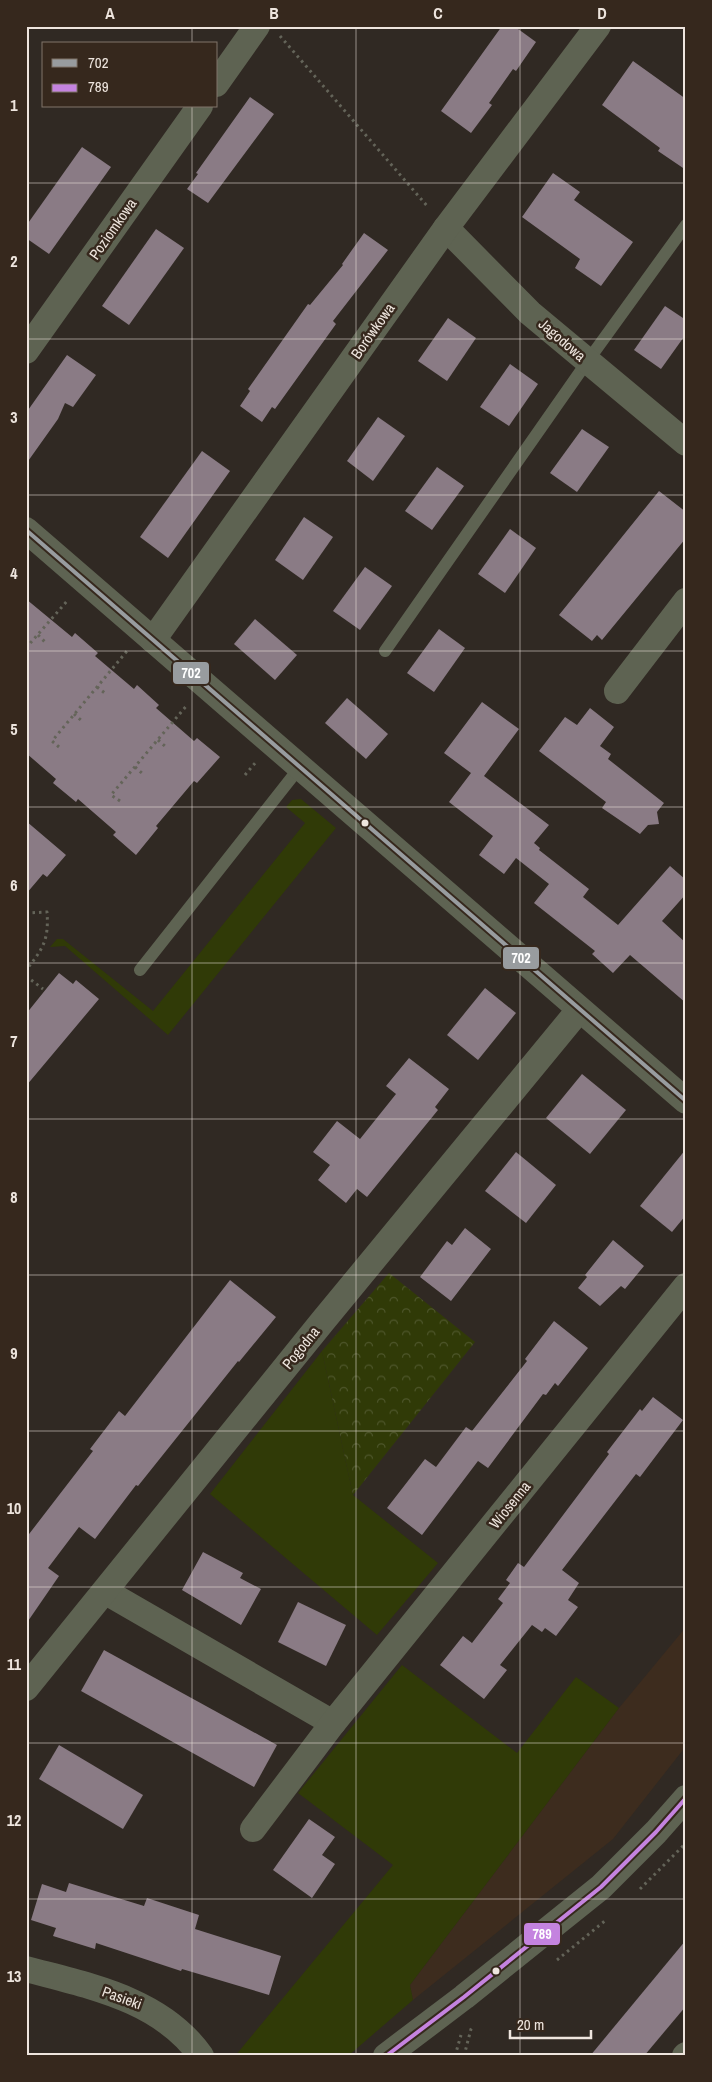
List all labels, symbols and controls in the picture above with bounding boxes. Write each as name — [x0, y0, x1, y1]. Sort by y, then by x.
text: A — [105, 2, 115, 24]
text: B — [269, 2, 279, 24]
text: C — [433, 2, 443, 24]
text: D — [597, 2, 607, 24]
legend — [42, 42, 218, 108]
text: 702 — [88, 52, 109, 73]
text: 789 — [88, 76, 109, 97]
text: 1 — [10, 94, 18, 116]
street label: Poziomkowa — [84, 194, 141, 264]
text: 2 — [10, 250, 18, 272]
street label: Borówkowa — [346, 299, 400, 363]
street label: Jagodowa — [534, 313, 590, 366]
text: 3 — [10, 406, 18, 428]
text: 4 — [10, 562, 18, 584]
line badge: 702 — [172, 661, 210, 685]
text: 702 — [181, 664, 201, 682]
text: 5 — [10, 718, 18, 740]
unlabelled marker — [360, 818, 370, 828]
text: 6 — [10, 874, 18, 896]
line badge: 702 — [502, 946, 540, 970]
text: 702 — [511, 949, 531, 967]
text: 7 — [10, 1030, 18, 1052]
text: 8 — [10, 1186, 18, 1208]
street label: Pogodna — [277, 1322, 324, 1373]
text: 9 — [10, 1342, 18, 1364]
street label: Wiosenna — [484, 1476, 535, 1533]
text: 10 — [7, 1497, 21, 1519]
text: 11 — [7, 1653, 22, 1675]
text: 12 — [7, 1809, 21, 1831]
line badge: 789 — [523, 1922, 561, 1946]
text: 789 — [532, 1925, 552, 1943]
text: 13 — [7, 1965, 21, 1987]
unlabelled marker — [491, 1966, 501, 1976]
street label: Pasieki — [99, 1981, 145, 2014]
scale bar — [510, 2007, 591, 2039]
text: 20 m — [517, 2014, 544, 2035]

